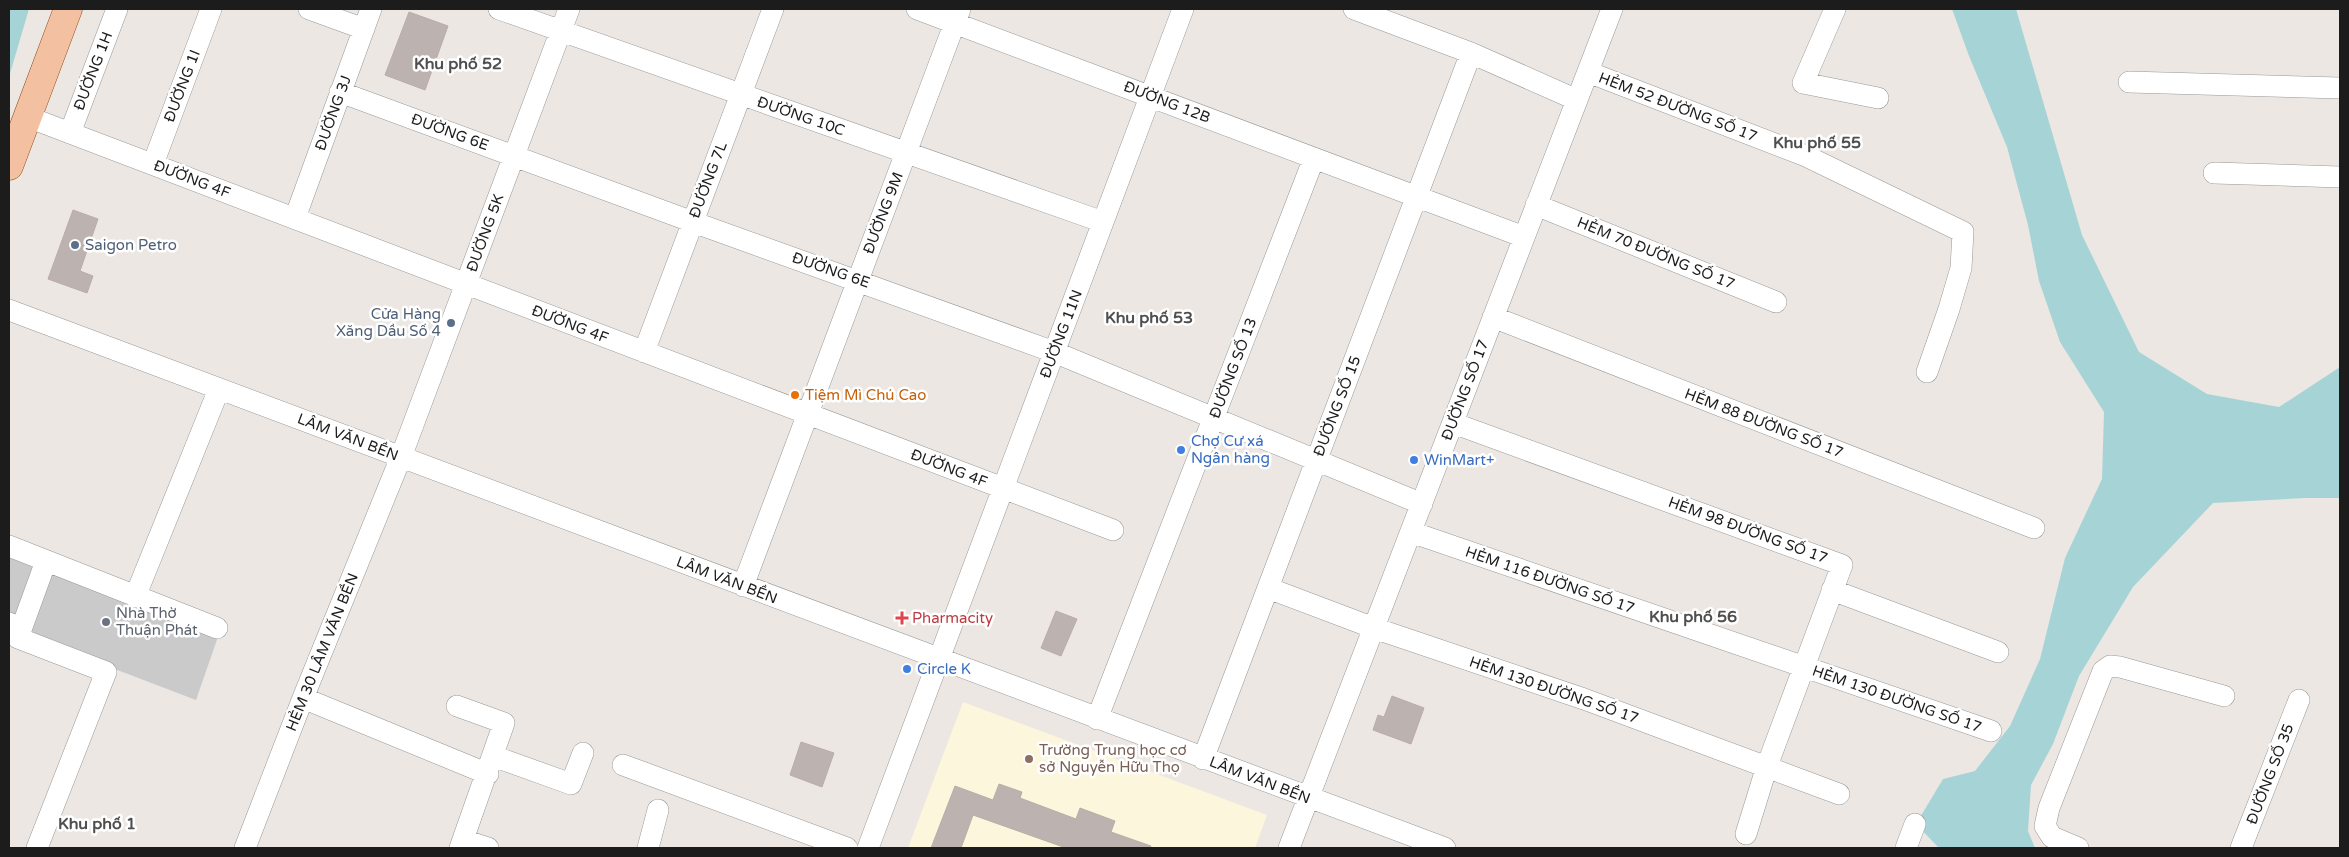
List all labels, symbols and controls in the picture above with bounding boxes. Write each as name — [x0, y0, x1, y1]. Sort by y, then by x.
street label: ĐƯỜNG 1H — [70, 29, 116, 113]
street label: ĐƯỜNG 1I — [160, 47, 204, 125]
district label: Khu phố 52 — [414, 54, 502, 74]
street label: HẺM 52 ĐƯỜNG SỐ 17 — [1596, 67, 1760, 146]
street label: ĐƯỜNG 3J — [311, 73, 355, 153]
street label: ĐƯỜNG 12B — [1121, 77, 1213, 127]
street label: ĐƯỜNG 10C — [755, 93, 847, 139]
street label: ĐƯỜNG 6E — [409, 110, 491, 154]
district label: Khu phố 55 — [1773, 133, 1861, 153]
street label: ĐƯỜNG 7L — [685, 139, 731, 221]
street label: ĐƯỜNG 4F — [151, 156, 233, 202]
street label: ĐƯỜNG 9M — [859, 170, 907, 256]
street label: ĐƯỜNG 5K — [463, 192, 507, 274]
street label: HẺM 70 ĐƯỜNG SỐ 17 — [1575, 212, 1738, 293]
place label: Saigon Petro — [85, 236, 177, 254]
marker: Saigon Petro — [69, 239, 81, 251]
street label: ĐƯỜNG 6E — [790, 248, 872, 292]
street label: ĐƯỜNG 11N — [1036, 287, 1086, 381]
street label: ĐƯỜNG 4F — [529, 301, 611, 347]
place label: Cửa Hàng Xăng Dầu Số 4 — [336, 305, 441, 340]
district label: Khu phố 53 — [1105, 308, 1193, 328]
street label: ĐƯỜNG SỐ 13 — [1205, 315, 1260, 421]
marker: Cửa Hàng Xăng Dầu Số 4 — [445, 317, 457, 329]
street label: ĐƯỜNG SỐ 17 — [1437, 337, 1492, 443]
street label: ĐƯỜNG SỐ 15 — [1309, 353, 1364, 459]
street label: HẺM 88 ĐƯỜNG SỐ 17 — [1682, 383, 1846, 462]
place label: Tiệm Mì Chú Cao — [805, 386, 926, 404]
marker: Tiệm Mì Chú Cao — [789, 389, 801, 401]
street label: LÂM VĂN BỀN — [295, 409, 401, 465]
place label: Chợ Cư xá Ngân hàng — [1191, 432, 1270, 467]
marker: Chợ Cư xá Ngân hàng — [1175, 444, 1187, 456]
street label: ĐƯỜNG 4F — [908, 445, 990, 491]
place label: WinMart+ — [1424, 451, 1495, 469]
marker: WinMart+ — [1408, 454, 1420, 466]
street label: HẺM 98 ĐƯỜNG SỐ 17 — [1666, 492, 1831, 567]
street label: HẺM 116 ĐƯỜNG SỐ 17 — [1463, 542, 1637, 617]
street label: LÂM VĂN BỀN — [674, 552, 780, 608]
street label: HẺM 30 LÂM VĂN BỀN — [281, 570, 362, 734]
place label: Nhà Thờ Thuận Phát — [116, 604, 198, 639]
district label: Khu phố 56 — [1649, 607, 1737, 627]
place label: Pharmacity — [912, 609, 993, 627]
marker: Pharmacity — [896, 612, 908, 624]
marker: Nhà Thờ Thuận Phát — [100, 616, 112, 628]
street label: HẺM 130 ĐƯỜNG SỐ 17 — [1467, 652, 1641, 727]
place label: Circle K — [917, 660, 971, 678]
street label: HẺM 130 ĐƯỜNG SỐ 17 — [1810, 661, 1984, 736]
marker: Circle K — [901, 663, 913, 675]
street label: ĐƯỜNG SỐ 35 — [2242, 721, 2297, 827]
place label: Trường Trung học cơ sở Nguyễn Hữu Thọ — [1039, 741, 1187, 776]
street label: LÂM VĂN BỀN — [1207, 752, 1313, 808]
marker: Trường Trung học cơ sở Nguyễn Hữu Thọ — [1023, 753, 1035, 765]
district label: Khu phố 1 — [58, 814, 136, 834]

